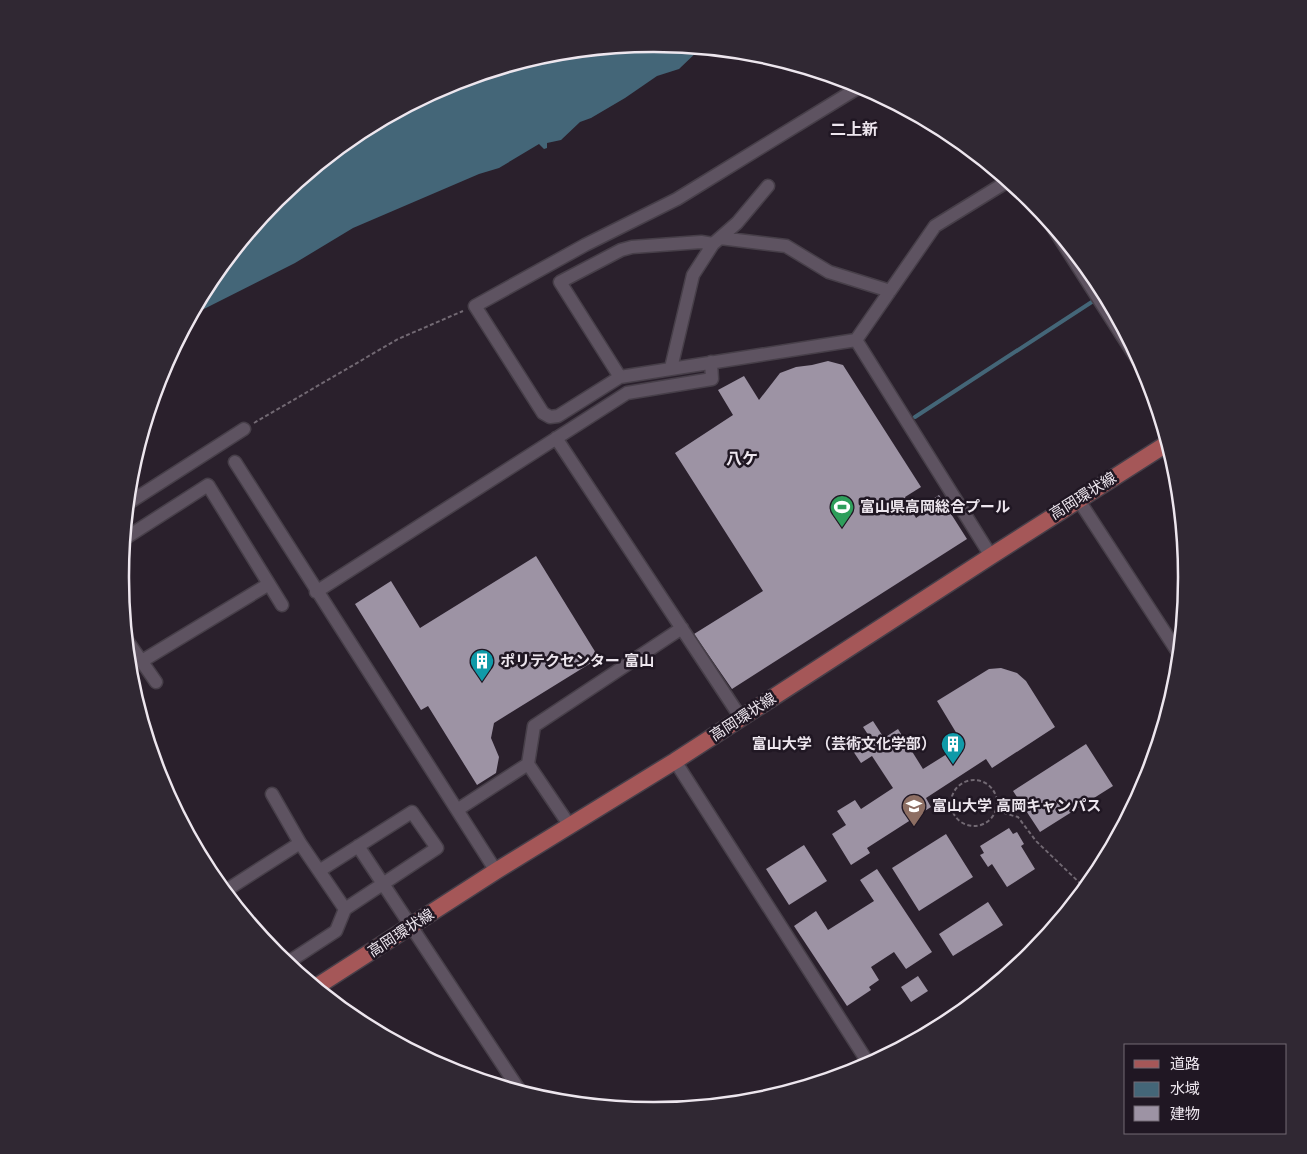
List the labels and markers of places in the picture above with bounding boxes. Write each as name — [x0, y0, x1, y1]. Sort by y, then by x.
sports icon: 富山県高岡総合プール — [829, 494, 855, 528]
place label: 富山県高岡総合プール — [860, 498, 1010, 516]
building icon: ポリテクセンター 富山 — [469, 648, 495, 682]
place label: ポリテクセンター 富山 — [500, 652, 654, 670]
building icon: 富山大学 （芸術文化学部） — [940, 731, 966, 765]
place label: 富山大学 （芸術文化学部） — [752, 735, 936, 753]
school or university icon: 富山大学 高岡キャンパス — [901, 793, 927, 827]
place label: 富山大学 高岡キャンパス — [932, 797, 1101, 815]

